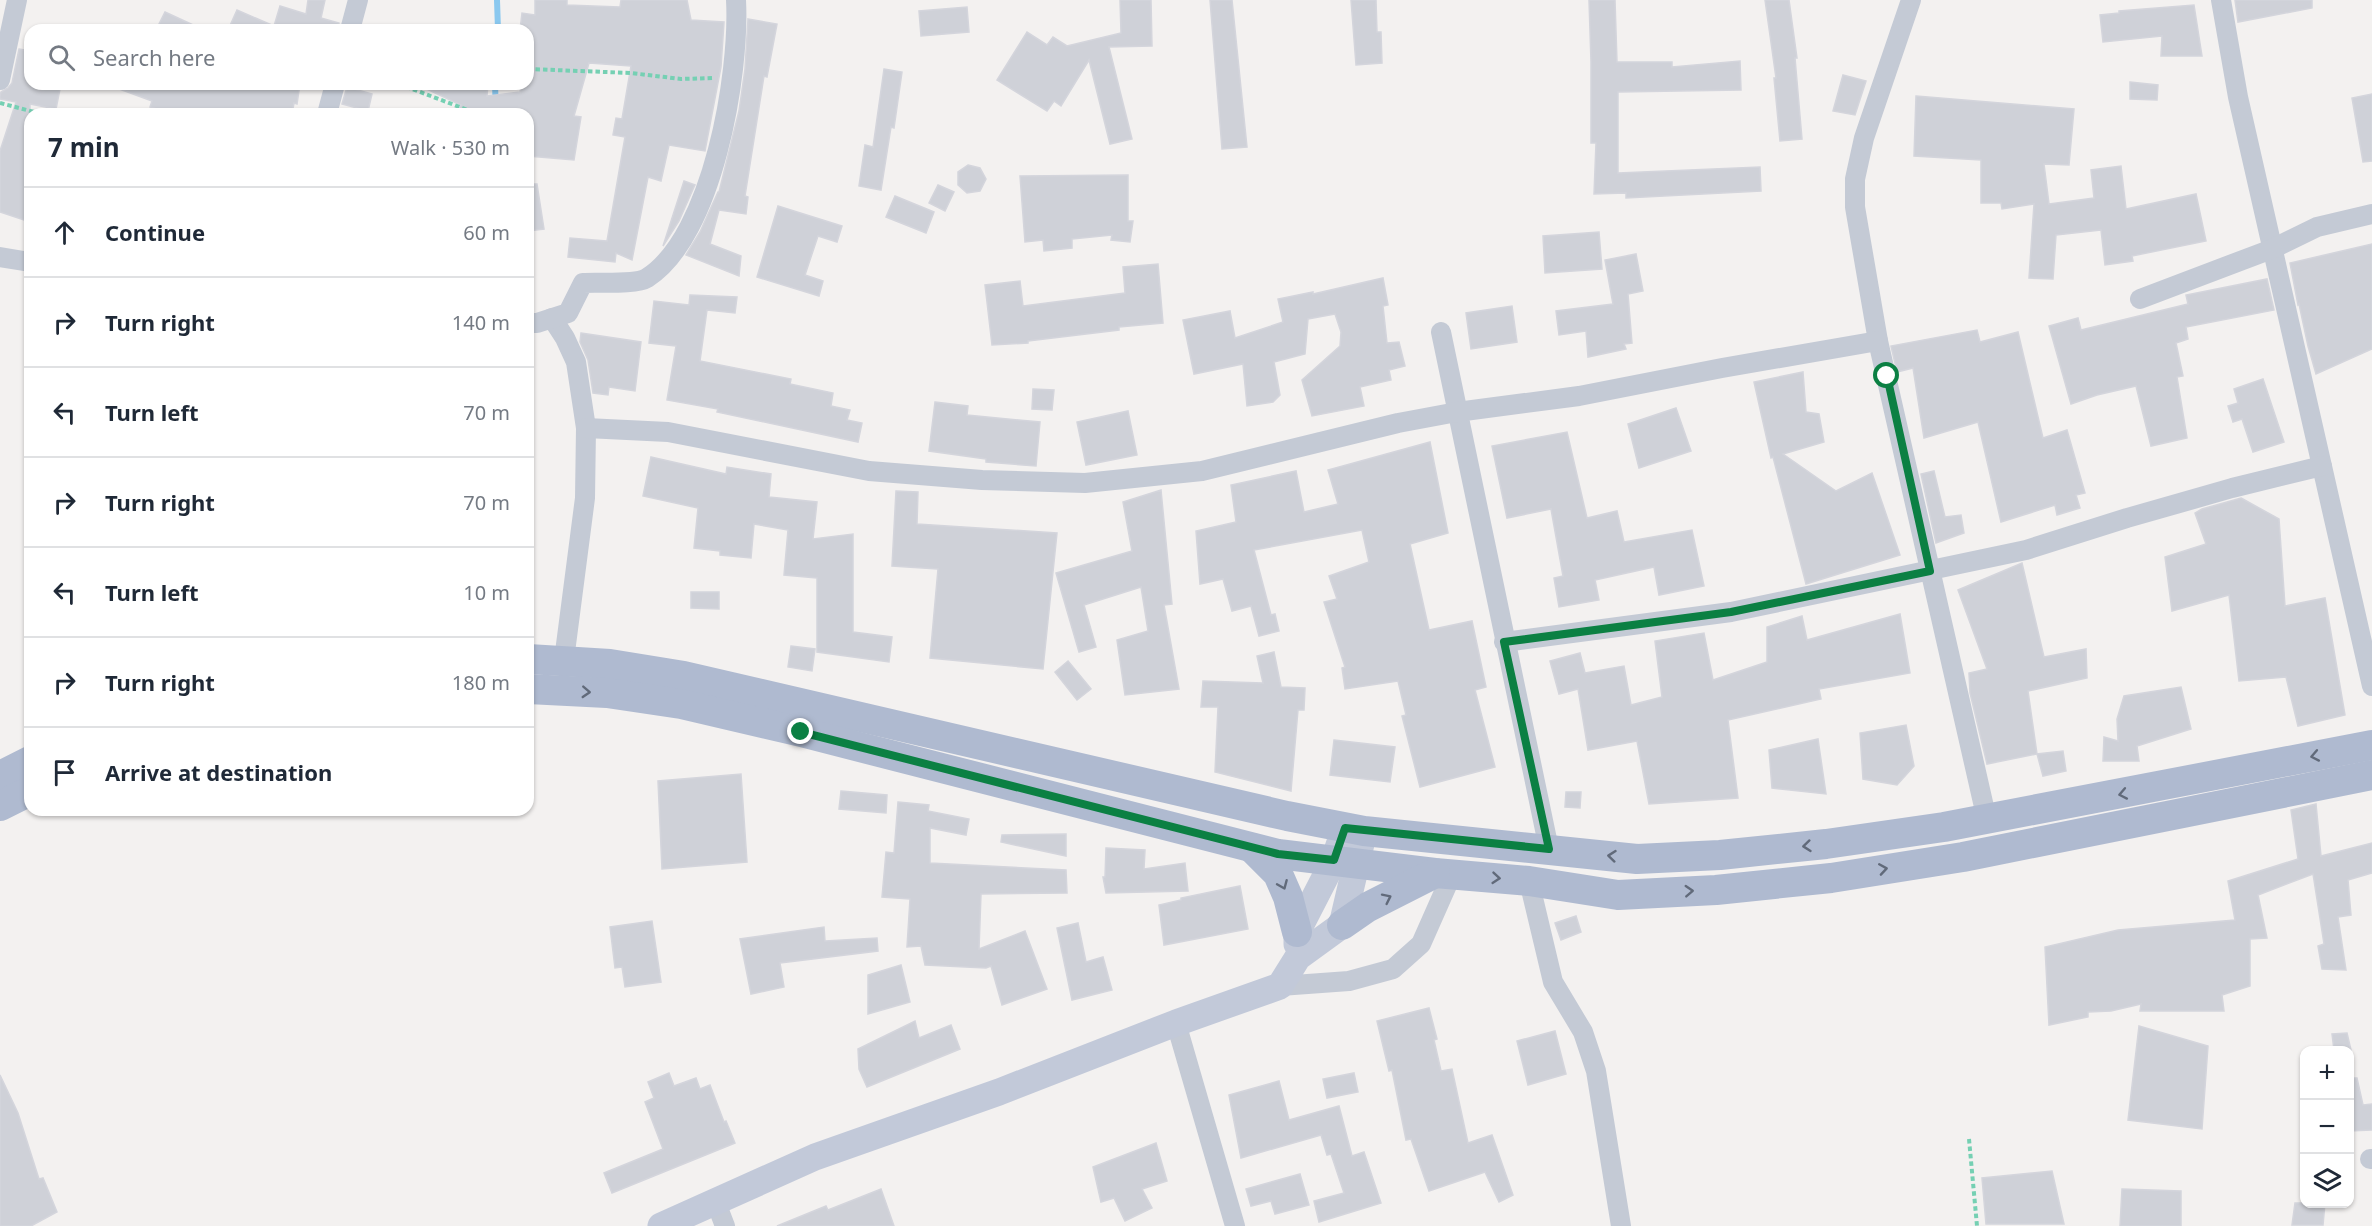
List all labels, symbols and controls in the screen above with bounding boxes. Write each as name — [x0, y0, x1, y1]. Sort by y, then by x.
search box — [24, 24, 534, 90]
icon: search — [45, 41, 78, 74]
text: Search here — [93, 42, 215, 72]
text: 7 min — [48, 129, 120, 165]
text: Walk · 530 m — [391, 134, 510, 161]
icon: ahead — [48, 216, 81, 249]
text: Continue — [105, 217, 205, 247]
text: 60 m — [463, 219, 510, 246]
icon: right — [48, 306, 81, 339]
text: Turn right — [105, 307, 215, 337]
text: 140 m — [452, 309, 510, 336]
route start — [1873, 362, 1899, 388]
icon: left — [48, 396, 81, 429]
text: Turn left — [105, 397, 199, 427]
text: 70 m — [463, 399, 510, 426]
icon: right — [48, 486, 81, 519]
text: Turn right — [105, 487, 215, 517]
text: 70 m — [463, 489, 510, 516]
icon: left — [48, 576, 81, 609]
text: Turn left — [105, 577, 199, 607]
text: 10 m — [463, 579, 510, 606]
icon: right — [48, 666, 81, 699]
text: Turn right — [105, 667, 215, 697]
text: 180 m — [452, 669, 510, 696]
one-way arrow — [582, 686, 591, 699]
route end — [787, 718, 813, 744]
one-way arrow — [2310, 749, 2320, 762]
icon: arrive — [48, 756, 81, 789]
text: Arrive at destination — [105, 757, 332, 787]
one-way arrow — [2119, 787, 2129, 800]
one-way arrow — [1802, 839, 1811, 852]
one-way arrow — [1608, 850, 1617, 863]
one-way arrow — [1878, 864, 1888, 876]
one-way arrow — [1491, 871, 1500, 884]
one-way arrow — [1276, 879, 1288, 890]
one-way arrow — [1685, 885, 1694, 898]
one-way arrow — [1381, 894, 1392, 905]
map controls — [2300, 1046, 2354, 1208]
button: + — [2300, 1046, 2354, 1100]
button: − — [2300, 1100, 2354, 1154]
button: layers — [2300, 1154, 2354, 1208]

